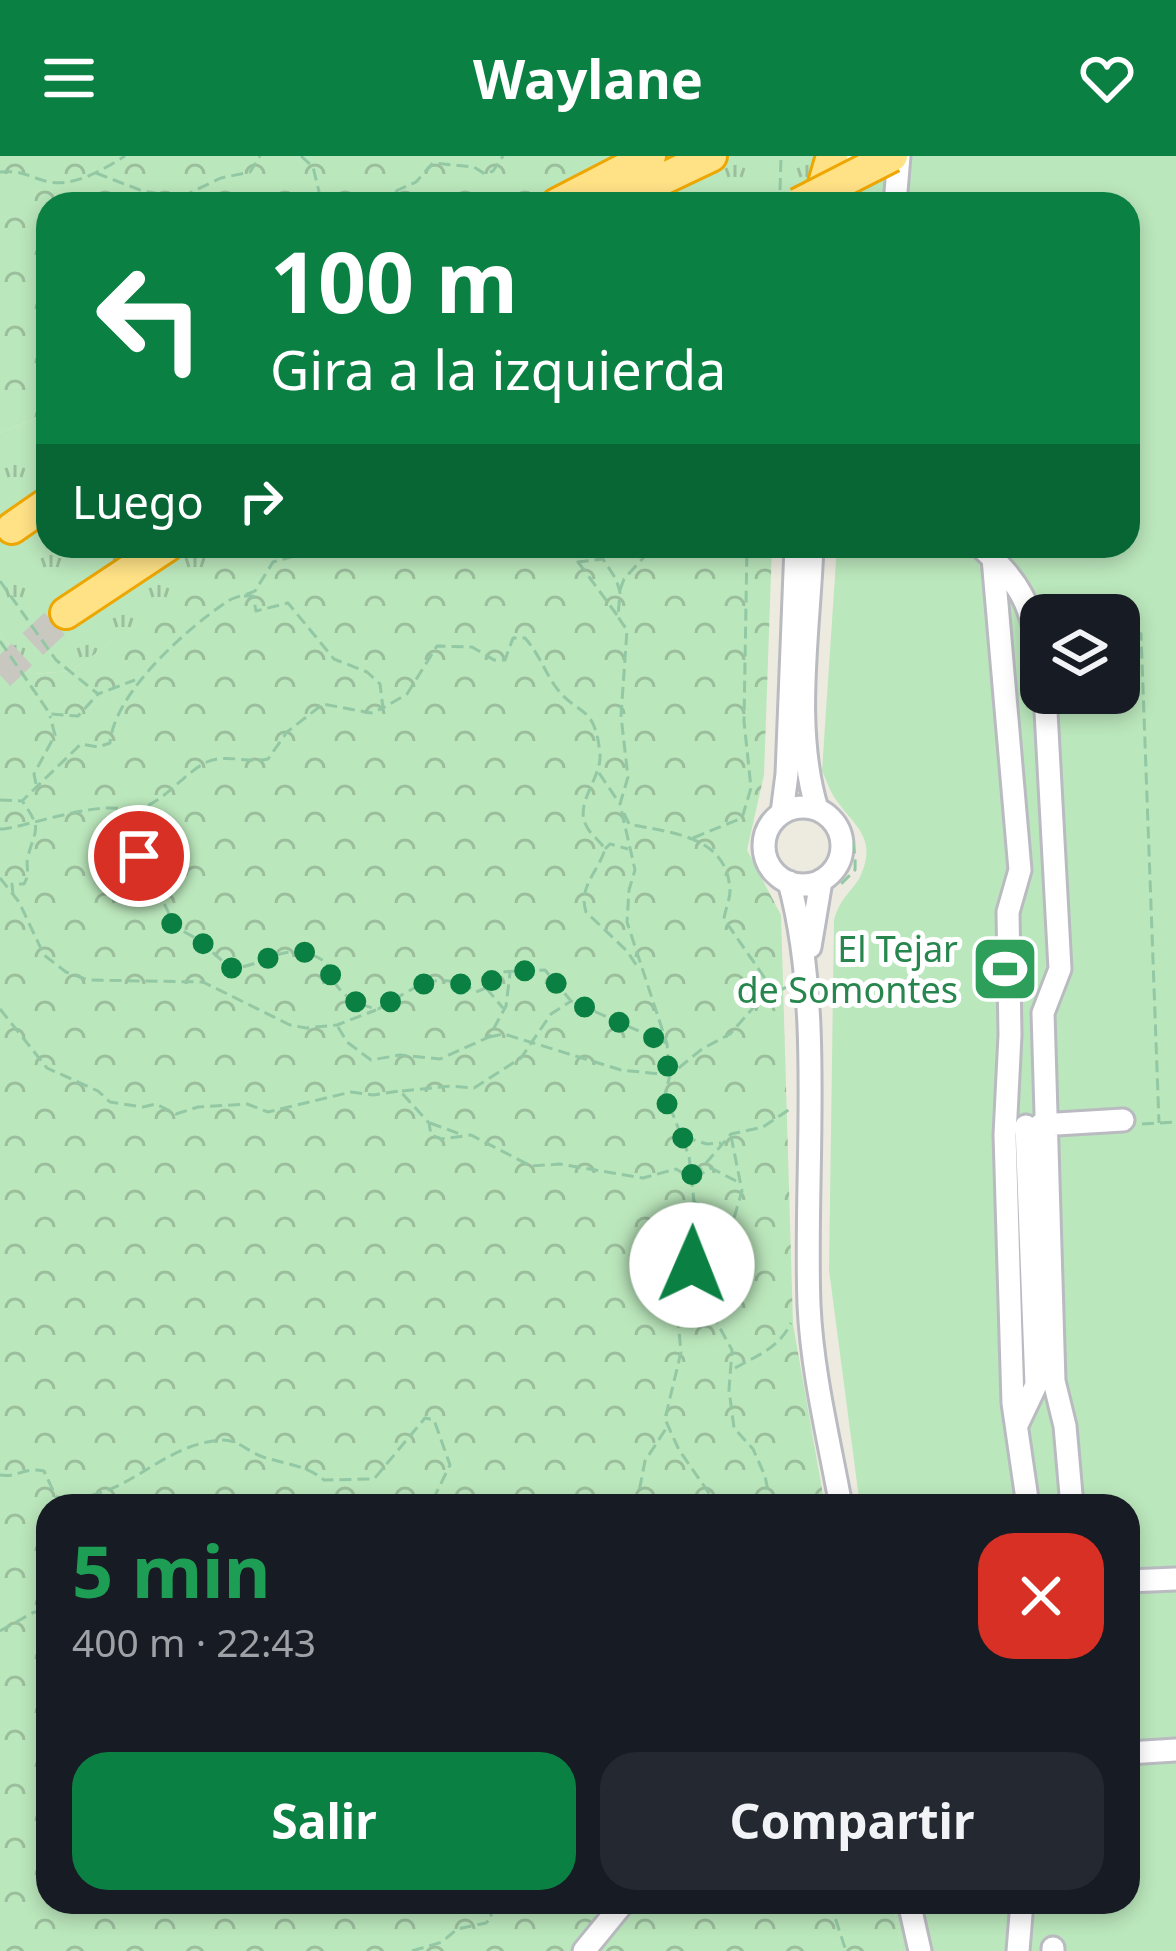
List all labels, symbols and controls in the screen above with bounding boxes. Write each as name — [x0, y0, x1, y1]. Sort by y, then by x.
text: Waylane — [473, 41, 703, 115]
icon: menu — [36, 45, 102, 111]
icon: heart — [1074, 45, 1140, 111]
text: 100 m — [270, 223, 518, 338]
icon: left — [72, 240, 228, 396]
text: Gira a la izquierda — [270, 332, 726, 406]
icon: right — [228, 468, 294, 534]
text: Luego — [72, 471, 204, 532]
map controls — [1020, 594, 1140, 714]
button: layers — [1020, 594, 1140, 714]
pin — [88, 805, 190, 907]
icon: arrive — [106, 823, 172, 889]
place label: El Tejar de Somontes — [736, 924, 958, 1014]
sports icon: El Tejar de Somontes — [970, 934, 1040, 1004]
position arrow — [629, 1202, 755, 1328]
text: 5 min — [72, 1521, 270, 1619]
button: close — [978, 1533, 1104, 1659]
text: 400 m · 22:43 — [72, 1615, 316, 1668]
button: Salir — [72, 1752, 576, 1890]
button: Compartir — [600, 1752, 1104, 1890]

